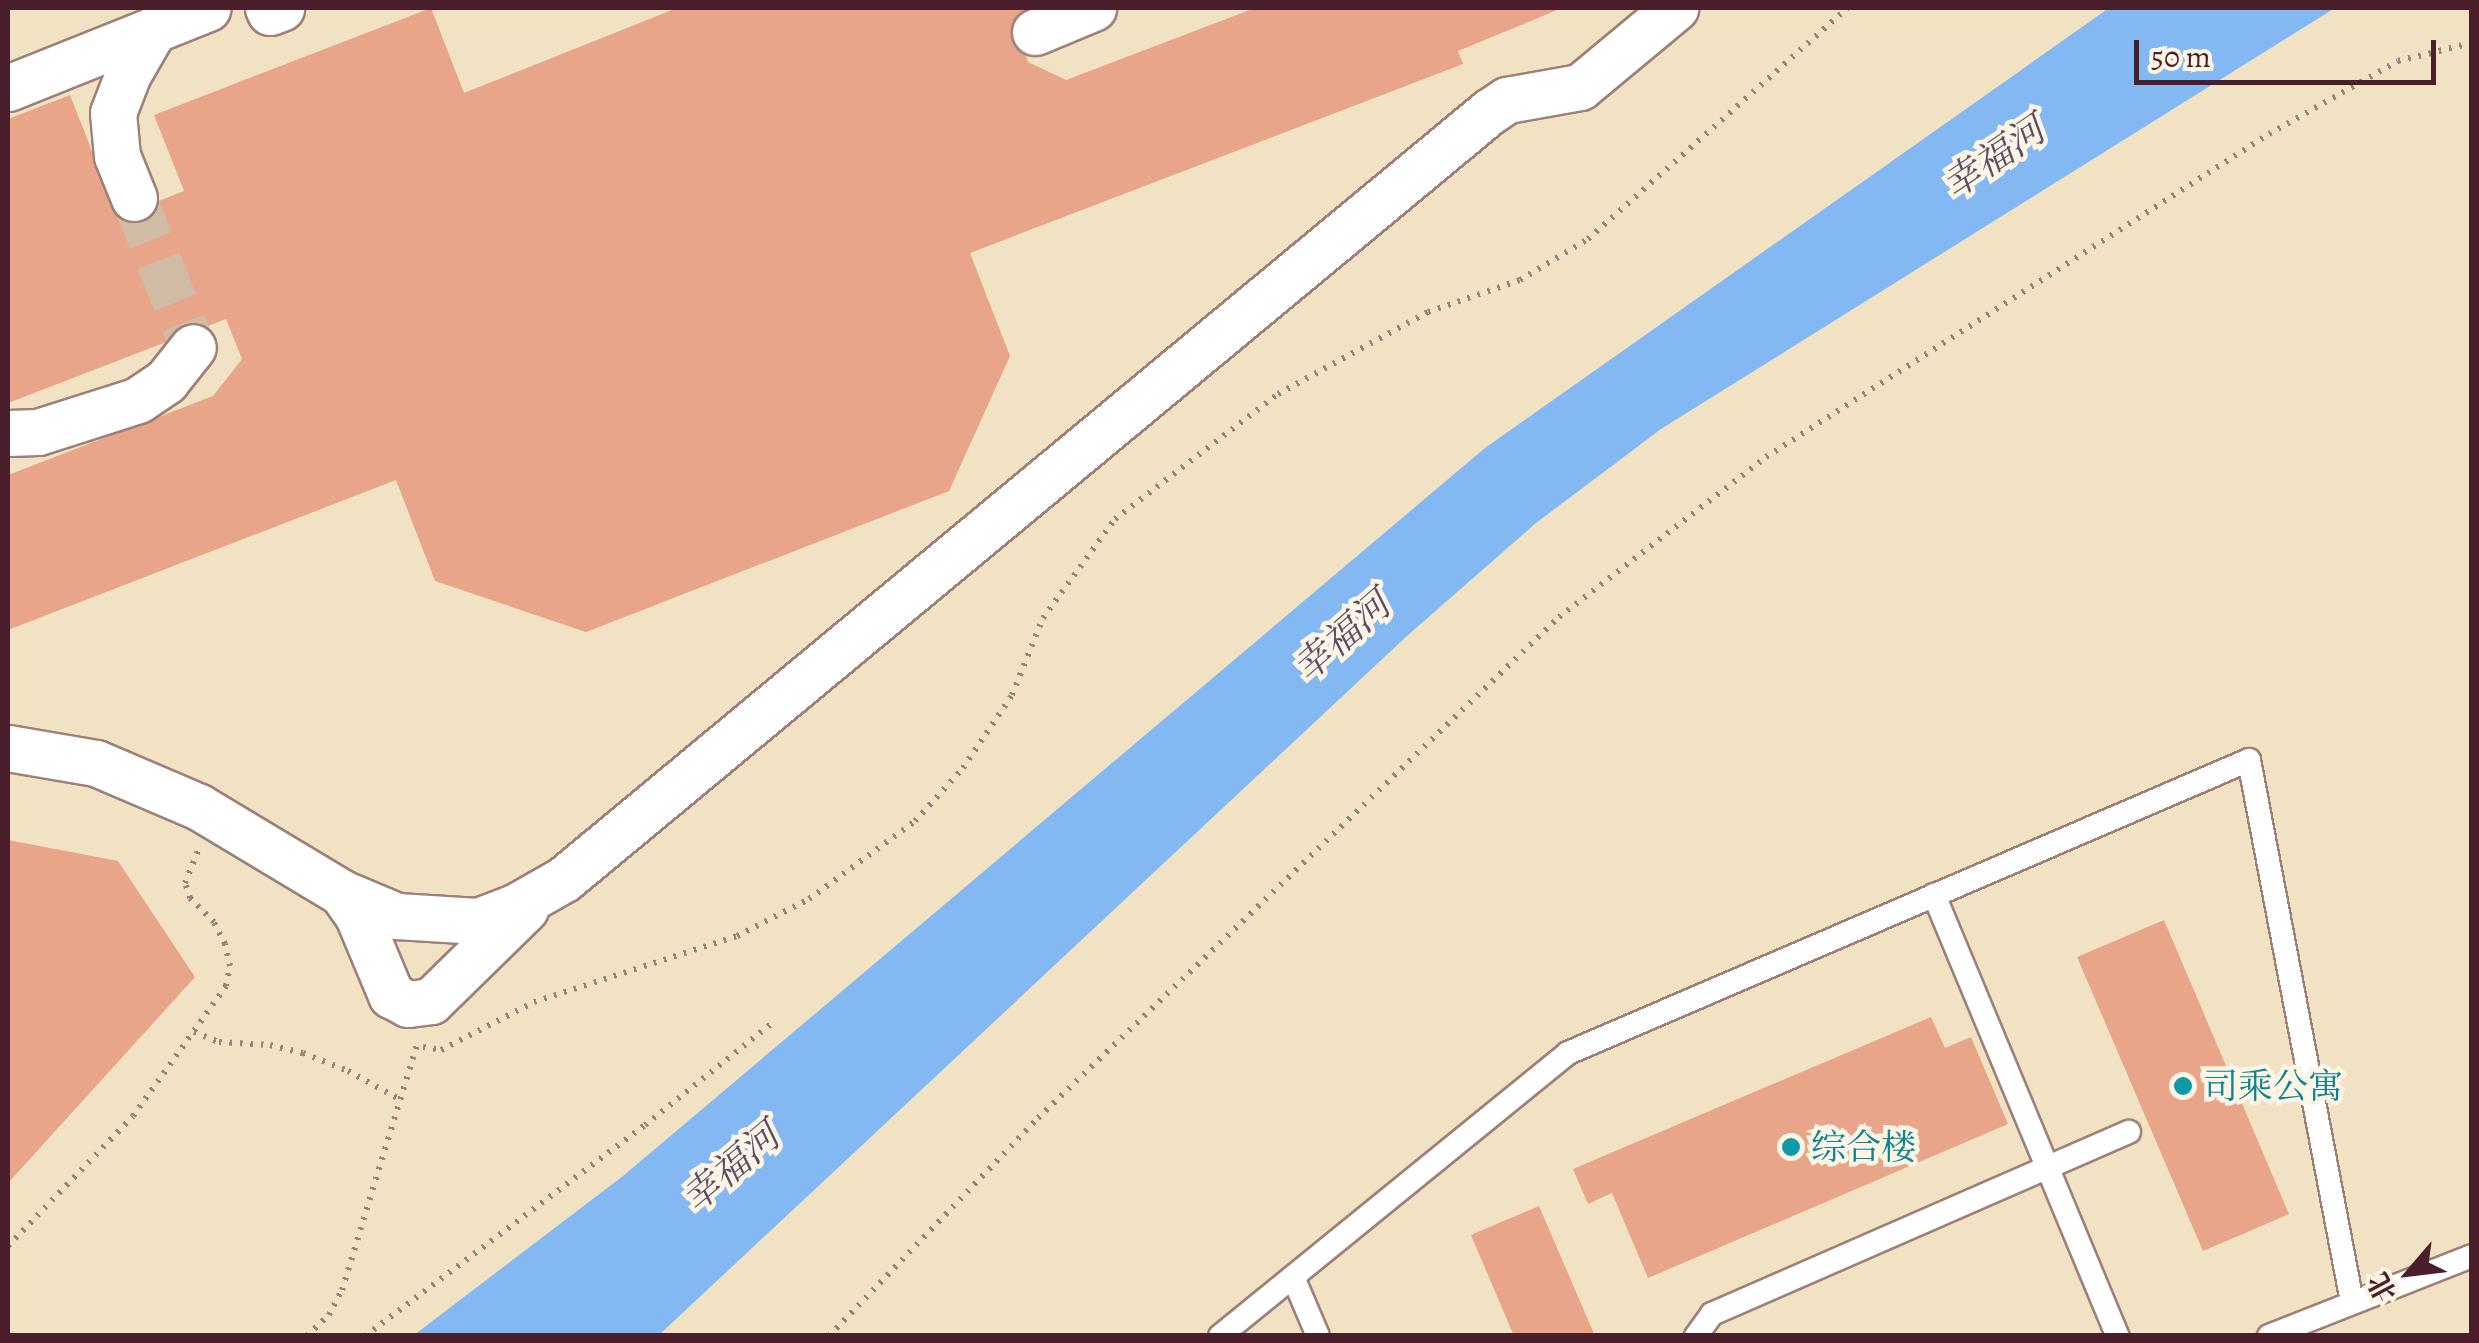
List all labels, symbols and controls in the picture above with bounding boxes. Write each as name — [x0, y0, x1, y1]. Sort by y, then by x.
scale bar — [2139, 20, 2442, 82]
text: 50 m — [2151, 37, 2211, 77]
water label: 幸福河 — [1934, 107, 2054, 209]
water label: 幸福河 — [1284, 582, 1400, 692]
place label: 司乘公寓 — [2203, 1065, 2343, 1107]
marker: 司乘公寓 — [2172, 1075, 2194, 1097]
water label: 幸福河 — [673, 1114, 789, 1222]
place label: 综合楼 — [1811, 1126, 1916, 1168]
marker: 综合楼 — [1780, 1136, 1802, 1158]
north arrow — [2359, 1223, 2459, 1323]
text: 北 — [2359, 1266, 2406, 1308]

